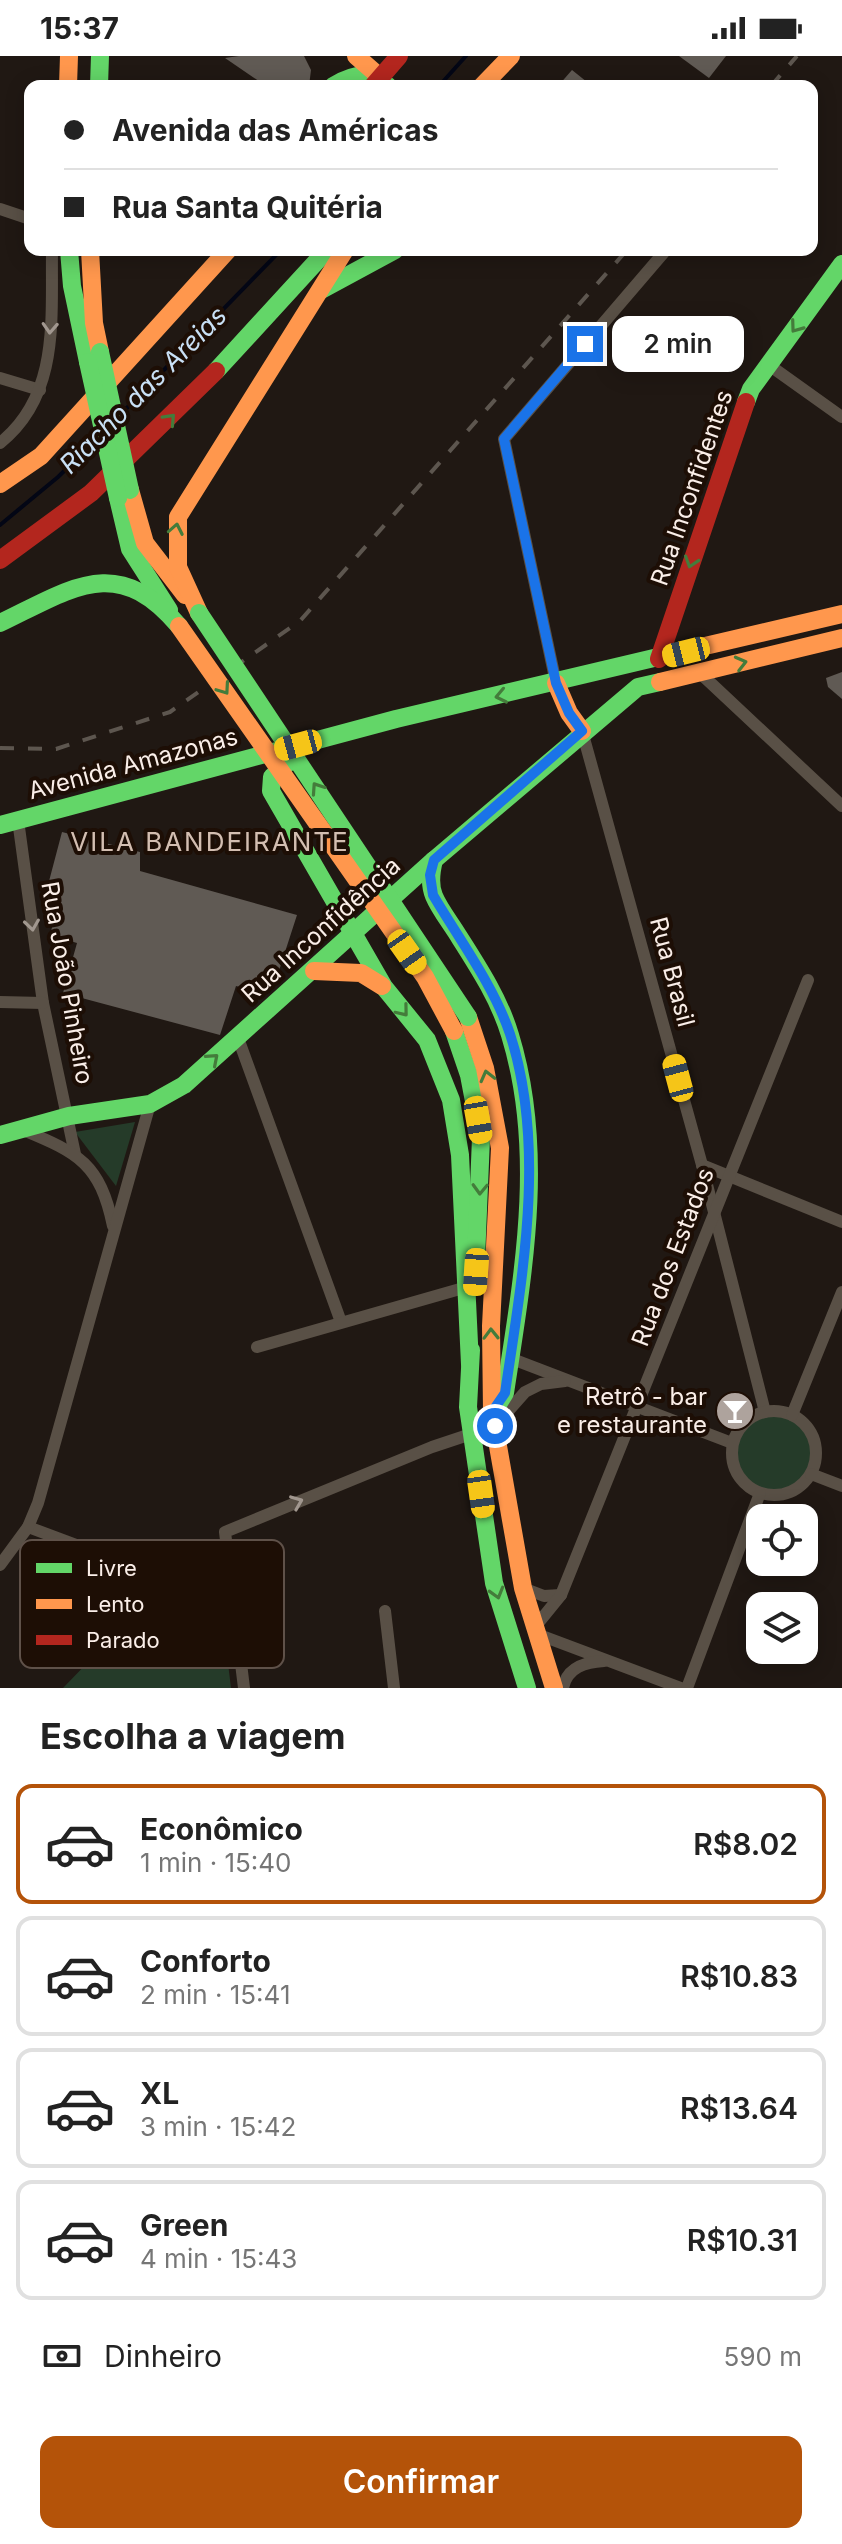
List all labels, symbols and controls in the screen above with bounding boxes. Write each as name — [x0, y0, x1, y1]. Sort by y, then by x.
text: 15:37 — [40, 10, 119, 46]
text: Avenida das Américas — [112, 112, 439, 148]
text: Rua Santa Quitéria — [112, 189, 383, 225]
water label: Riacho das Areias — [53, 300, 233, 480]
callout: 2 min — [613, 316, 745, 372]
one-way arrow — [792, 318, 806, 333]
one-way arrow — [42, 322, 59, 335]
route end — [567, 326, 603, 362]
text: 2 min — [644, 328, 712, 359]
street label: Rua Inconfidentes — [645, 386, 739, 589]
one-way arrow — [161, 414, 176, 428]
one-way arrow — [167, 523, 184, 537]
one-way arrow — [685, 554, 701, 568]
car — [660, 635, 712, 669]
one-way arrow — [733, 655, 747, 672]
one-way arrow — [214, 681, 229, 695]
one-way arrow — [495, 687, 509, 704]
street label: Avenida Amazonas — [25, 722, 241, 805]
car — [272, 727, 324, 763]
one-way arrow — [312, 783, 327, 797]
district label: VILA BANDEIRANTE — [70, 826, 350, 857]
street label: Rua Inconfidência — [235, 851, 406, 1008]
street label: Rua João Pinheiro — [35, 879, 100, 1086]
street label: Rua Brasil — [644, 914, 701, 1030]
one-way arrow — [24, 919, 41, 932]
car — [383, 925, 431, 979]
one-way arrow — [393, 1001, 408, 1016]
car — [660, 1052, 696, 1104]
one-way arrow — [204, 1055, 219, 1069]
one-way arrow — [479, 1069, 496, 1083]
car — [462, 1094, 494, 1146]
street label: Rua dos Estados — [625, 1164, 720, 1350]
one-way arrow — [472, 1183, 489, 1196]
car — [462, 1247, 490, 1297]
one-way arrow — [482, 1327, 500, 1340]
place label: Retrô - bar e restaurante — [557, 1382, 707, 1439]
bar icon: Retrô - bar e restaurante — [714, 1390, 756, 1432]
route start — [477, 1408, 513, 1444]
car — [466, 1469, 496, 1519]
one-way arrow — [289, 1496, 303, 1512]
map controls — [746, 1504, 818, 1664]
button: locate — [746, 1504, 818, 1576]
legend — [20, 1540, 284, 1668]
text: Livre — [86, 1555, 137, 1581]
one-way arrow — [488, 1586, 504, 1600]
text: Lento — [86, 1591, 144, 1617]
button: layers — [746, 1592, 818, 1664]
text: Parado — [86, 1627, 160, 1653]
text: Escolha a viagem — [40, 1714, 346, 1758]
icon: car — [44, 1808, 116, 1880]
text: Econômico — [140, 1811, 303, 1847]
text: R$8.02 — [693, 1826, 798, 1862]
text: 1 min · 15:40 — [140, 1847, 292, 1878]
icon: car — [44, 1940, 116, 2012]
text: Conforto — [140, 1943, 271, 1979]
text: R$10.83 — [680, 1958, 798, 1994]
text: 2 min · 15:41 — [140, 1979, 290, 2010]
icon: car — [44, 2072, 116, 2144]
text: XL — [140, 2075, 179, 2111]
text: R$13.64 — [680, 2090, 798, 2126]
text: 3 min · 15:42 — [140, 2111, 296, 2142]
icon: car — [44, 2204, 116, 2276]
text: Green — [140, 2207, 228, 2243]
text: R$10.31 — [687, 2222, 798, 2258]
text: 4 min · 15:43 — [140, 2243, 297, 2274]
icon: cash — [40, 2334, 84, 2378]
text: Dinheiro — [104, 2338, 222, 2374]
text: 590 m — [724, 2341, 802, 2372]
button: Confirmar — [40, 2436, 802, 2528]

